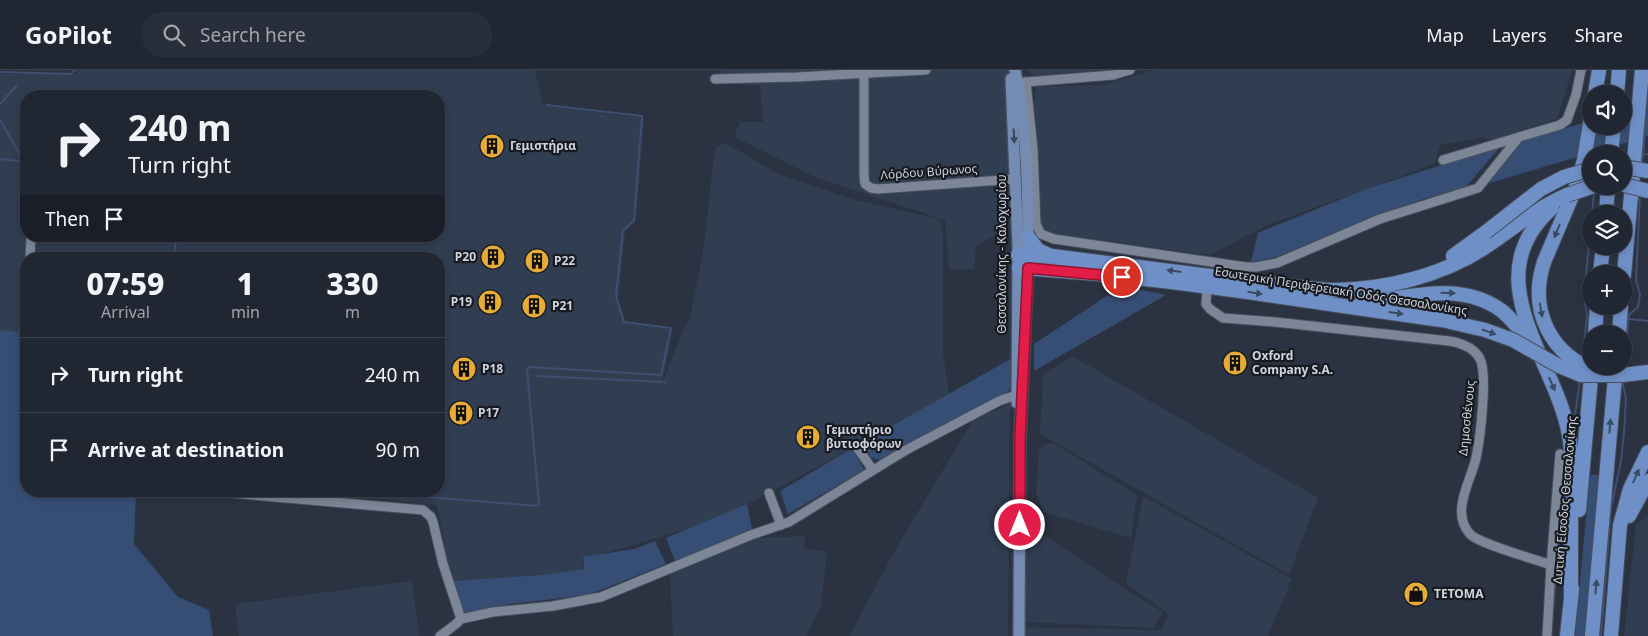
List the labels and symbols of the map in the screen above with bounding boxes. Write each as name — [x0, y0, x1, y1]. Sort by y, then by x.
one-way arrow — [1010, 128, 1018, 144]
building icon: Γεμιστήρια — [479, 133, 505, 159]
place label: Γεμιστήρια — [510, 137, 576, 154]
street label: Λόρδου Βύρωνος — [880, 160, 978, 183]
street label: Θεσσαλονίκης - Καλοχωρίου — [993, 174, 1010, 334]
one-way arrow — [1553, 224, 1561, 238]
building icon: P20 — [480, 244, 506, 270]
place label: P20 — [455, 248, 476, 265]
building icon: P22 — [524, 248, 550, 274]
place label: P22 — [554, 252, 575, 269]
pin — [1101, 256, 1143, 298]
street label: Εσωτερική Περιφερειακή Οδός Θεσσαλονίκης — [1214, 262, 1469, 319]
one-way arrow — [1166, 267, 1182, 275]
building icon: P19 — [477, 289, 503, 315]
one-way arrow — [1247, 289, 1263, 297]
one-way arrow — [1440, 289, 1456, 297]
place label: P19 — [451, 293, 472, 310]
building icon: P21 — [521, 293, 547, 319]
place label: P21 — [552, 297, 573, 314]
one-way arrow — [1538, 302, 1546, 318]
one-way arrow — [1388, 310, 1404, 318]
one-way arrow — [1482, 328, 1497, 336]
place label: Oxford Company S.A. — [1252, 347, 1333, 378]
building icon: Oxford Company S.A. — [1222, 350, 1248, 376]
building icon: P18 — [451, 356, 477, 382]
place label: P18 — [482, 360, 503, 377]
one-way arrow — [1548, 377, 1556, 391]
street label: Δημοσθένους — [1454, 379, 1479, 457]
building icon: P17 — [448, 400, 474, 426]
place label: P17 — [478, 404, 499, 421]
street label: Δυτική Είσοδος Θεσσαλονίκης — [1549, 415, 1580, 585]
one-way arrow — [1607, 417, 1615, 433]
place label: Γεμιστήριο βυτιοφόρων — [826, 421, 902, 452]
building icon: Γεμιστήριο βυτιοφόρων — [795, 424, 821, 450]
one-way arrow — [1632, 469, 1640, 483]
position arrow — [993, 498, 1045, 550]
one-way arrow — [1592, 579, 1600, 595]
shop icon: TETOMA — [1403, 581, 1429, 607]
place label: TETOMA — [1434, 585, 1484, 602]

